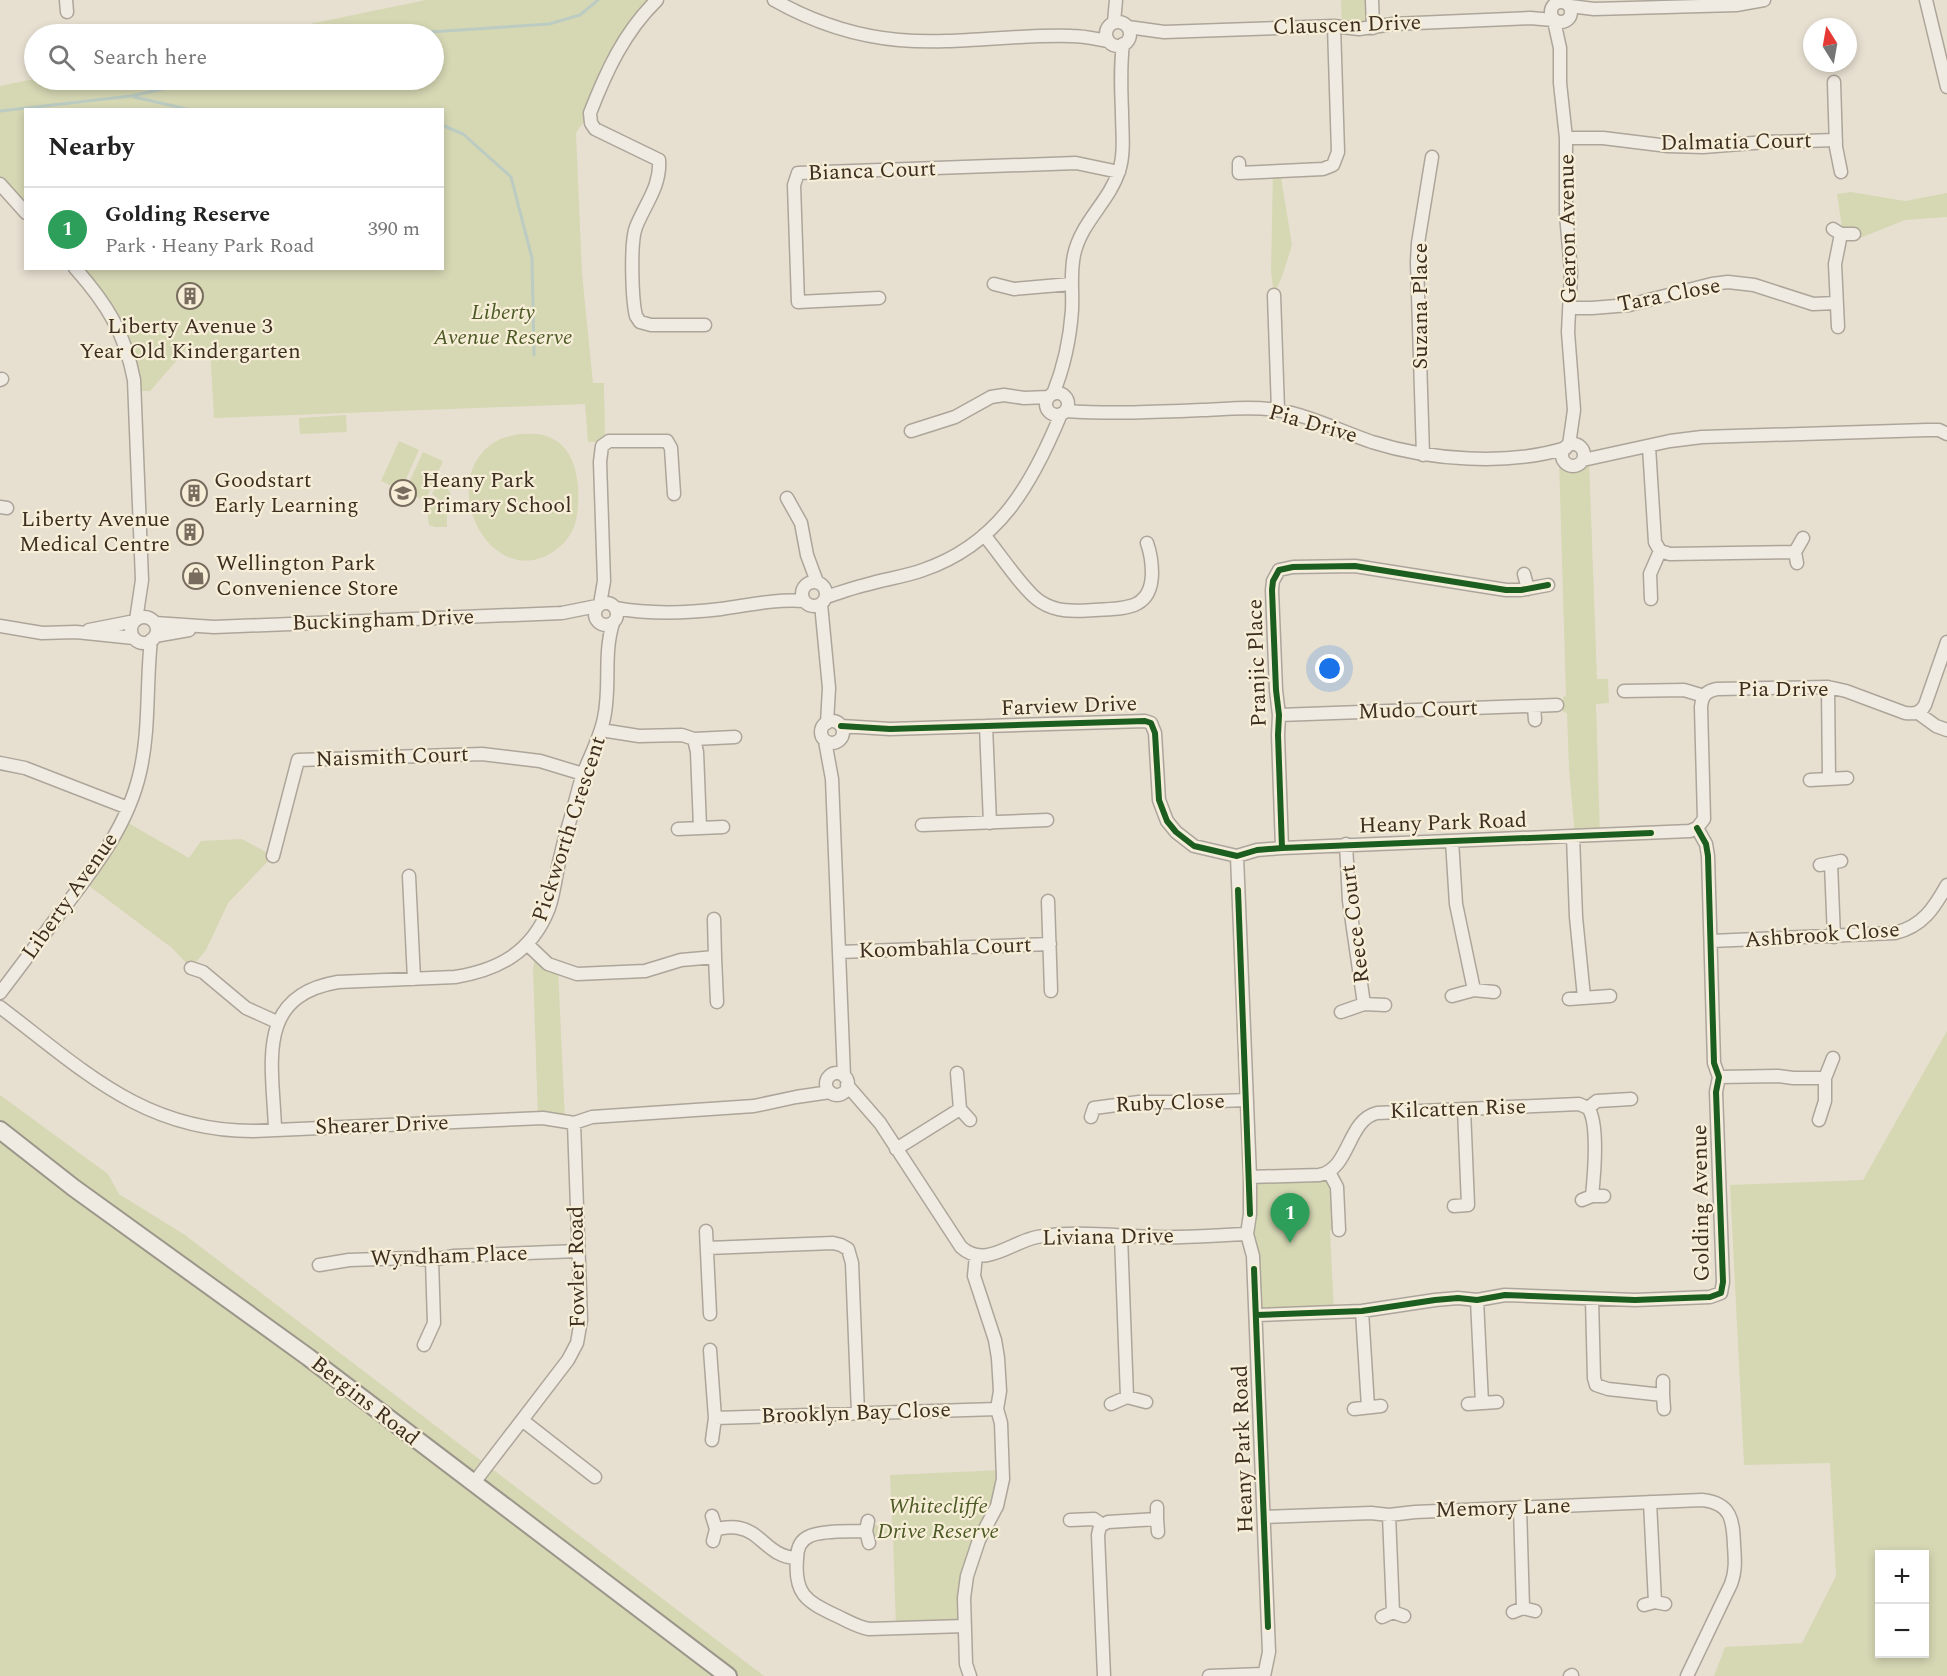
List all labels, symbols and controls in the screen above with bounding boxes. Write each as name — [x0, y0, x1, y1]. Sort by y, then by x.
street label: Clauscen Drive — [1272, 6, 1422, 44]
north arrow — [1803, 18, 1857, 72]
search box — [24, 24, 444, 90]
icon: search — [45, 41, 78, 74]
text: Search here — [93, 41, 207, 74]
street label: Dalmatia Court — [1660, 124, 1812, 160]
text: Nearby — [48, 127, 134, 167]
street label: Bianca Court — [807, 152, 937, 190]
street label: Gearon Avenue — [1550, 154, 1586, 304]
text: Golding Reserve — [105, 198, 270, 231]
text: 1 — [62, 214, 73, 244]
text: 390 m — [368, 214, 420, 244]
text: Park · Heany Park Road — [105, 231, 314, 261]
street label: Suzana Place — [1404, 243, 1437, 369]
street label: Tara Close — [1615, 269, 1723, 321]
building icon: Liberty Avenue 3 Year Old Kindergarten — [175, 281, 205, 311]
park label: Liberty Avenue Reserve — [433, 296, 572, 354]
place label: Liberty Avenue 3 Year Old Kindergarten — [79, 310, 301, 368]
street label: Pia Drive — [1265, 396, 1361, 452]
place label: Goodstart Early Learning — [214, 464, 359, 522]
place label: Heany Park Primary School — [422, 464, 572, 522]
building icon: Goodstart Early Learning — [179, 478, 209, 508]
school or university icon: Heany Park Primary School — [388, 478, 418, 508]
place label: Liberty Avenue Medical Centre — [19, 503, 170, 561]
building icon: Liberty Avenue Medical Centre — [175, 517, 205, 547]
place label: Wellington Park Convenience Store — [216, 547, 398, 605]
shop icon: Wellington Park Convenience Store — [181, 561, 211, 591]
street label: Pranjic Place — [1238, 598, 1276, 728]
street label: Buckingham Drive — [291, 600, 475, 640]
your location — [1315, 654, 1344, 683]
street label: Pia Drive — [1737, 673, 1829, 706]
street label: Farview Drive — [1000, 687, 1138, 725]
street label: Mudo Court — [1358, 691, 1479, 729]
street label: Pickworth Crescent — [523, 732, 615, 926]
street label: Naismith Court — [315, 738, 469, 776]
street label: Heany Park Road — [1358, 804, 1528, 842]
street label: Liberty Avenue — [14, 825, 126, 967]
street label: Reece Court — [1331, 863, 1379, 985]
street label: Ashbrook Close — [1743, 913, 1901, 957]
street label: Koombahla Court — [858, 928, 1032, 968]
street label: Ruby Close — [1115, 1085, 1225, 1121]
street label: Kilcatten Rise — [1389, 1090, 1527, 1128]
street label: Shearer Drive — [315, 1106, 449, 1144]
street label: Golding Avenue — [1683, 1124, 1719, 1282]
pin: 1 — [1270, 1194, 1310, 1243]
street label: Fowler Road — [559, 1206, 595, 1328]
street label: Liviana Drive — [1042, 1219, 1174, 1255]
street label: Wyndham Place — [370, 1237, 528, 1275]
street label: Bergins Road — [303, 1348, 427, 1454]
street label: Heany Park Road — [1224, 1364, 1262, 1534]
street label: Brooklyn Bay Close — [760, 1393, 952, 1433]
street label: Memory Lane — [1435, 1489, 1571, 1527]
park label: Whitecliffe Drive Reserve — [877, 1490, 999, 1548]
map controls — [1875, 1550, 1929, 1658]
button: + — [1875, 1550, 1929, 1604]
button: − — [1875, 1604, 1929, 1658]

